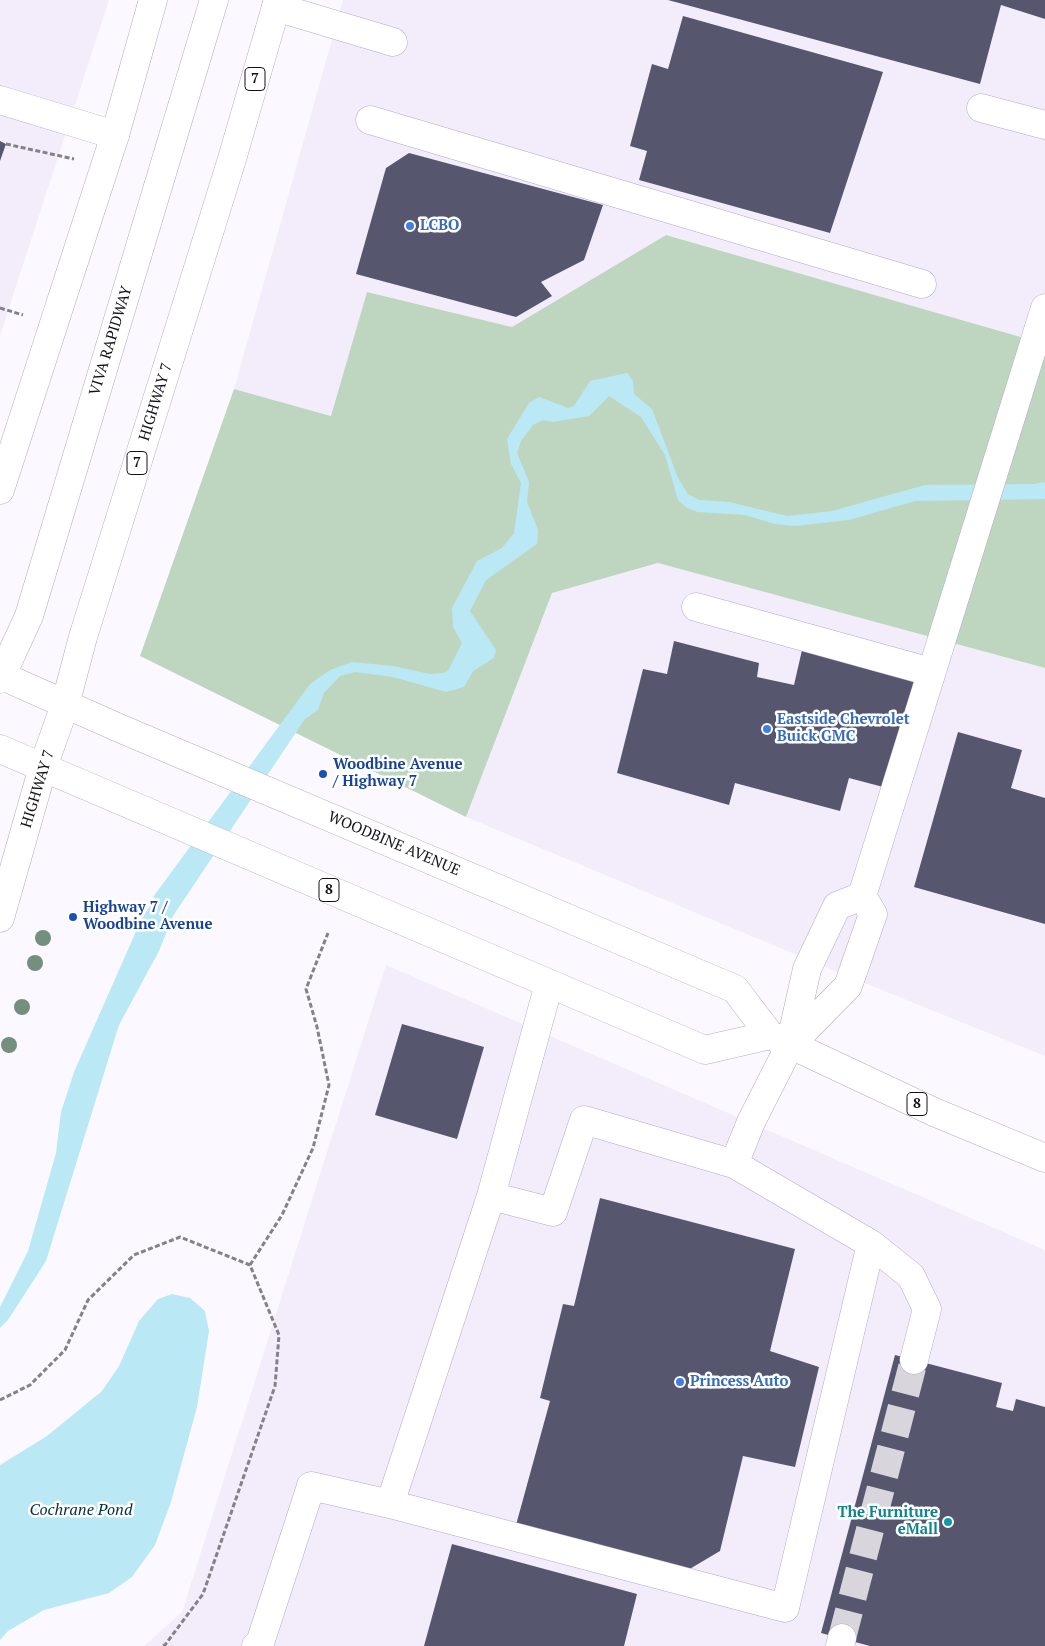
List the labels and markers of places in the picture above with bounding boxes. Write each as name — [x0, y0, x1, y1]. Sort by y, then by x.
place label: LCBO — [420, 217, 459, 235]
marker: LCBO — [404, 220, 416, 232]
place label: Eastside Chevrolet Buick GMC — [777, 711, 910, 746]
marker: Eastside Chevrolet Buick GMC — [761, 723, 773, 735]
place label: Woodbine Avenue / Highway 7 — [333, 756, 462, 791]
marker: Woodbine Avenue / Highway 7 — [317, 768, 329, 780]
place label: Highway 7 / Woodbine Avenue — [83, 899, 212, 934]
marker: Highway 7 / Woodbine Avenue — [67, 911, 79, 923]
place label: Princess Auto — [690, 1373, 788, 1391]
marker: Princess Auto — [674, 1376, 686, 1388]
place label: The Furniture eMall — [837, 1504, 938, 1539]
marker: The Furniture eMall — [942, 1516, 954, 1528]

